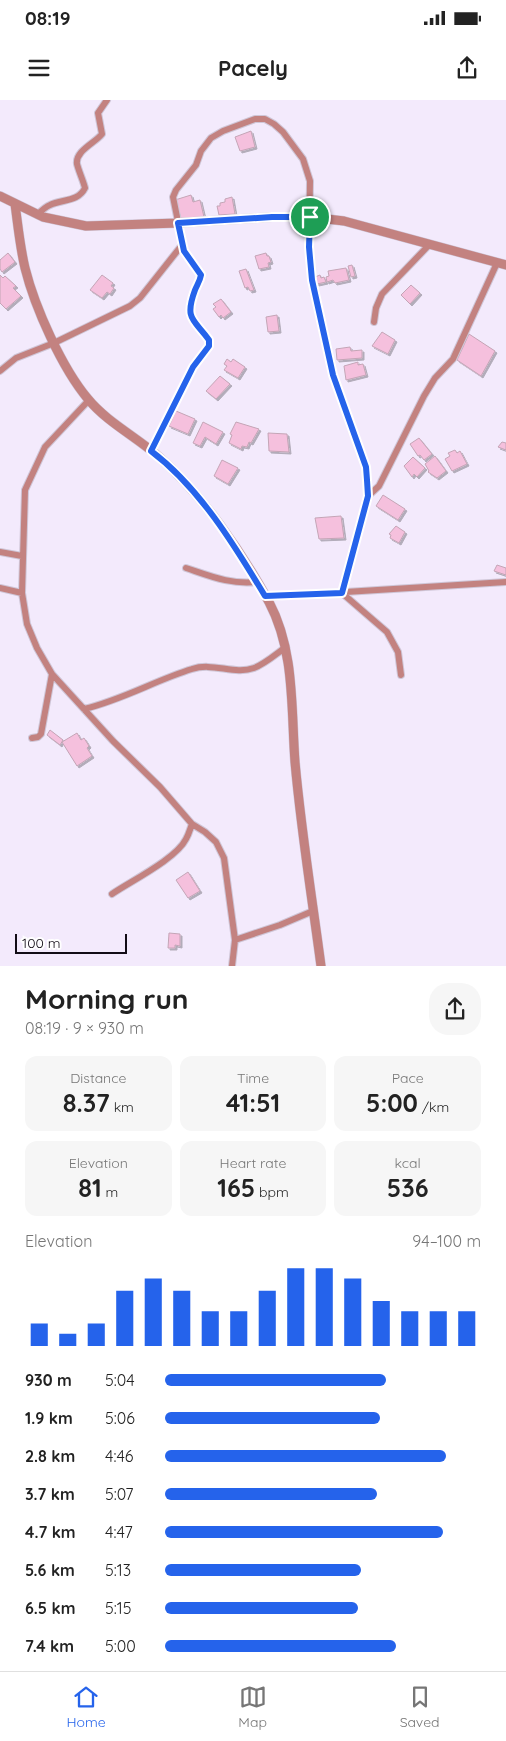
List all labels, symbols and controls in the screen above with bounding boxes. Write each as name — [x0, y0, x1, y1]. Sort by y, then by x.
text: 08:19 — [25, 6, 70, 30]
icon: menu — [25, 54, 53, 82]
text: Pacely — [218, 54, 288, 82]
icon: share — [453, 54, 481, 82]
pin — [289, 196, 331, 238]
icon: arrive — [296, 203, 324, 231]
scale bar — [15, 931, 128, 954]
text: 100 m — [22, 934, 60, 952]
text: Morning run — [25, 981, 189, 1016]
button: share — [429, 983, 481, 1035]
text: 08:19 · 9 × 930 m — [25, 1018, 144, 1038]
text: Distance — [70, 1069, 126, 1087]
text: Time — [237, 1069, 269, 1087]
text: Pace — [392, 1069, 424, 1087]
text: 8.37 — [63, 1087, 110, 1118]
text: 41:51 — [226, 1087, 280, 1118]
text: 5:00 — [366, 1087, 418, 1118]
text: km — [110, 1098, 134, 1116]
text: /km — [418, 1098, 449, 1116]
text: Elevation — [69, 1154, 128, 1172]
text: Heart rate — [220, 1154, 286, 1172]
text: kcal — [395, 1154, 421, 1172]
text: 81 — [78, 1172, 102, 1203]
text: 165 — [217, 1172, 255, 1203]
text: 536 — [387, 1172, 428, 1203]
text: m — [102, 1183, 118, 1201]
text: bpm — [255, 1183, 289, 1201]
text: Elevation — [25, 1231, 92, 1251]
text: 94–100 m — [412, 1231, 481, 1251]
text: 930 m — [25, 1370, 72, 1390]
text: 5:04 — [105, 1370, 135, 1390]
text: 1.9 km — [25, 1408, 73, 1428]
text: 5:06 — [105, 1408, 135, 1428]
text: 2.8 km — [25, 1446, 75, 1466]
text: 4:46 — [105, 1446, 133, 1466]
text: 3.7 km — [25, 1484, 75, 1504]
text: 5:07 — [105, 1484, 134, 1504]
text: 4.7 km — [25, 1522, 76, 1542]
text: 4:47 — [105, 1522, 133, 1542]
text: 5.6 km — [25, 1560, 75, 1580]
text: 5:13 — [105, 1560, 131, 1580]
text: 6.5 km — [25, 1598, 75, 1618]
text: 5:15 — [105, 1598, 131, 1618]
text: 7.4 km — [25, 1636, 74, 1656]
text: 5:00 — [105, 1636, 136, 1656]
tab: Home — [66, 1683, 106, 1731]
tab: Map — [238, 1683, 267, 1731]
tab: Saved — [400, 1683, 440, 1731]

